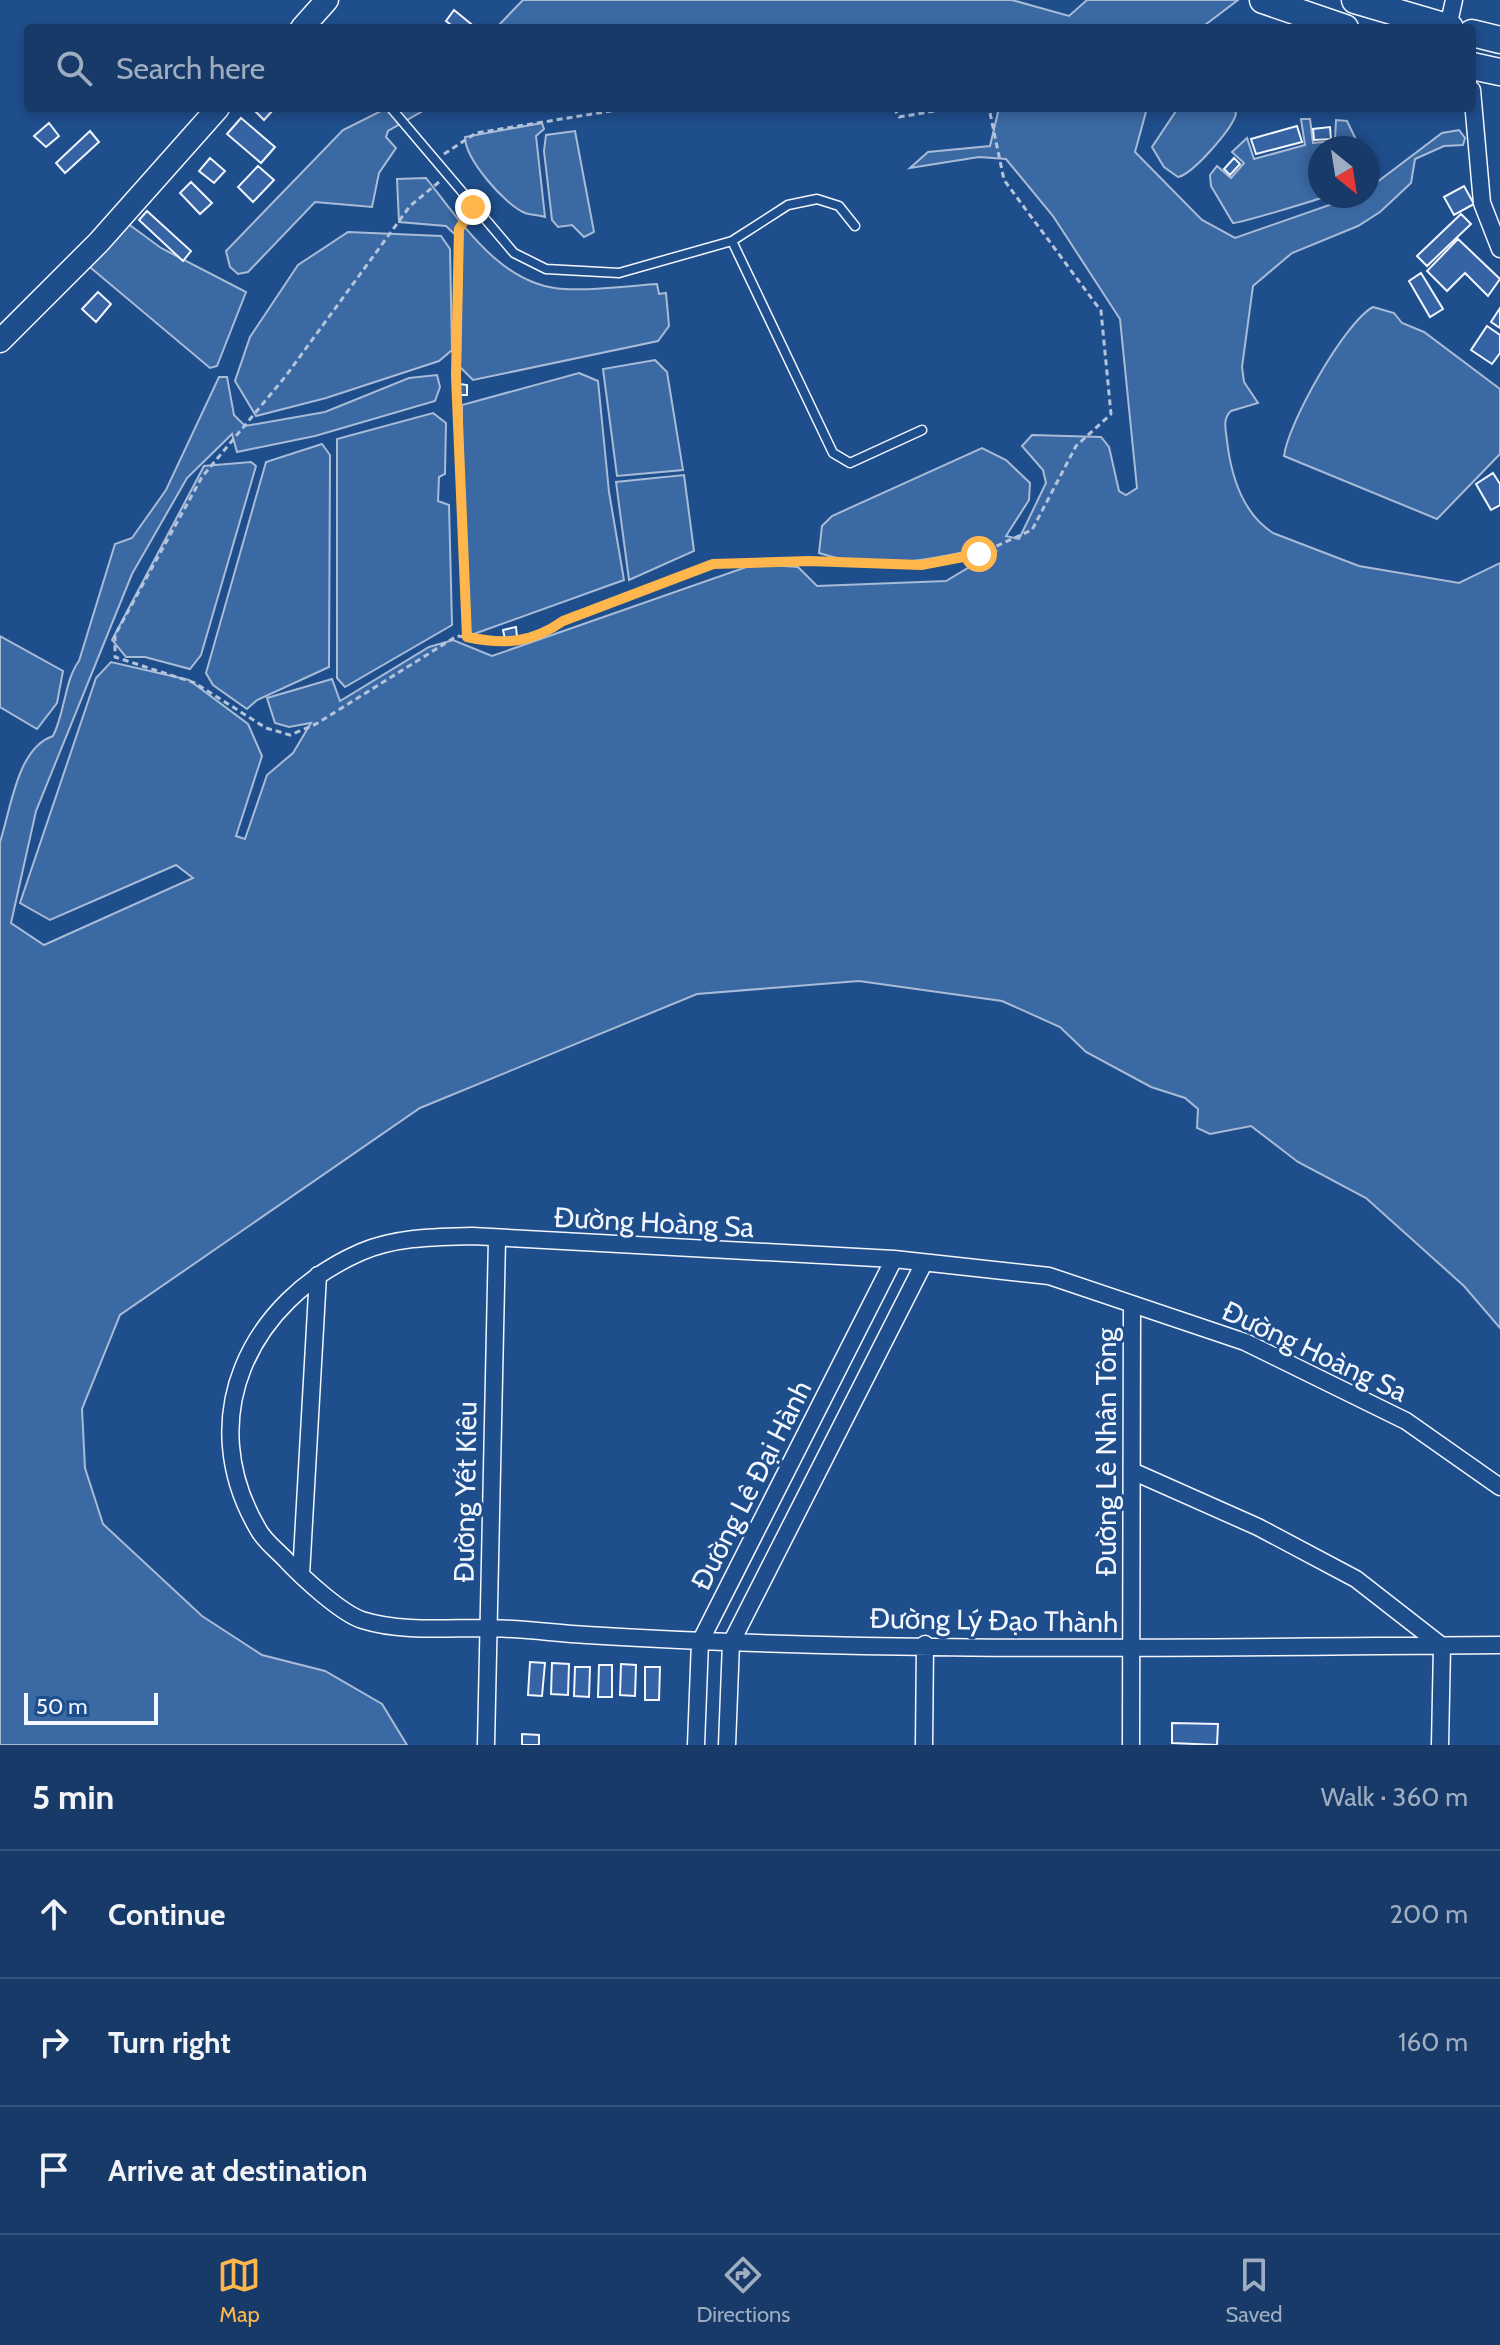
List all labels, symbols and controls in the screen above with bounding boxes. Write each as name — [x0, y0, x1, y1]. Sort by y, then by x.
search box — [24, 24, 1476, 112]
icon: search — [52, 46, 96, 90]
text: Search here — [116, 50, 265, 87]
north arrow — [1308, 136, 1380, 208]
route end — [455, 189, 491, 225]
route start — [961, 536, 997, 572]
street label: Đường Hoàng Sa — [553, 1200, 755, 1244]
street label: Đường Hoàng Sa — [1217, 1293, 1413, 1409]
street label: Đường Lê Nhân Tông — [1089, 1327, 1123, 1576]
street label: Đường Lê Đại Hành — [684, 1375, 818, 1595]
street label: Đường Yết Kiêu — [446, 1401, 484, 1583]
street label: Đường Lý Đạo Thành — [869, 1601, 1119, 1639]
scale bar — [24, 1689, 158, 1725]
text: 50 m — [36, 1693, 88, 1720]
text: 5 min — [32, 1776, 114, 1818]
text: Walk · 360 m — [1321, 1781, 1468, 1813]
icon: ahead — [32, 1892, 76, 1936]
text: Continue — [108, 1896, 225, 1933]
text: 200 m — [1389, 1898, 1468, 1930]
icon: right — [32, 2020, 76, 2064]
text: Turn right — [108, 2024, 231, 2061]
text: 160 m — [1398, 2026, 1468, 2058]
icon: arrive — [32, 2148, 76, 2192]
text: Arrive at destination — [108, 2152, 368, 2189]
tab: Map — [217, 2253, 261, 2328]
tab: Directions — [696, 2253, 790, 2328]
tab: Saved — [1225, 2253, 1283, 2328]

